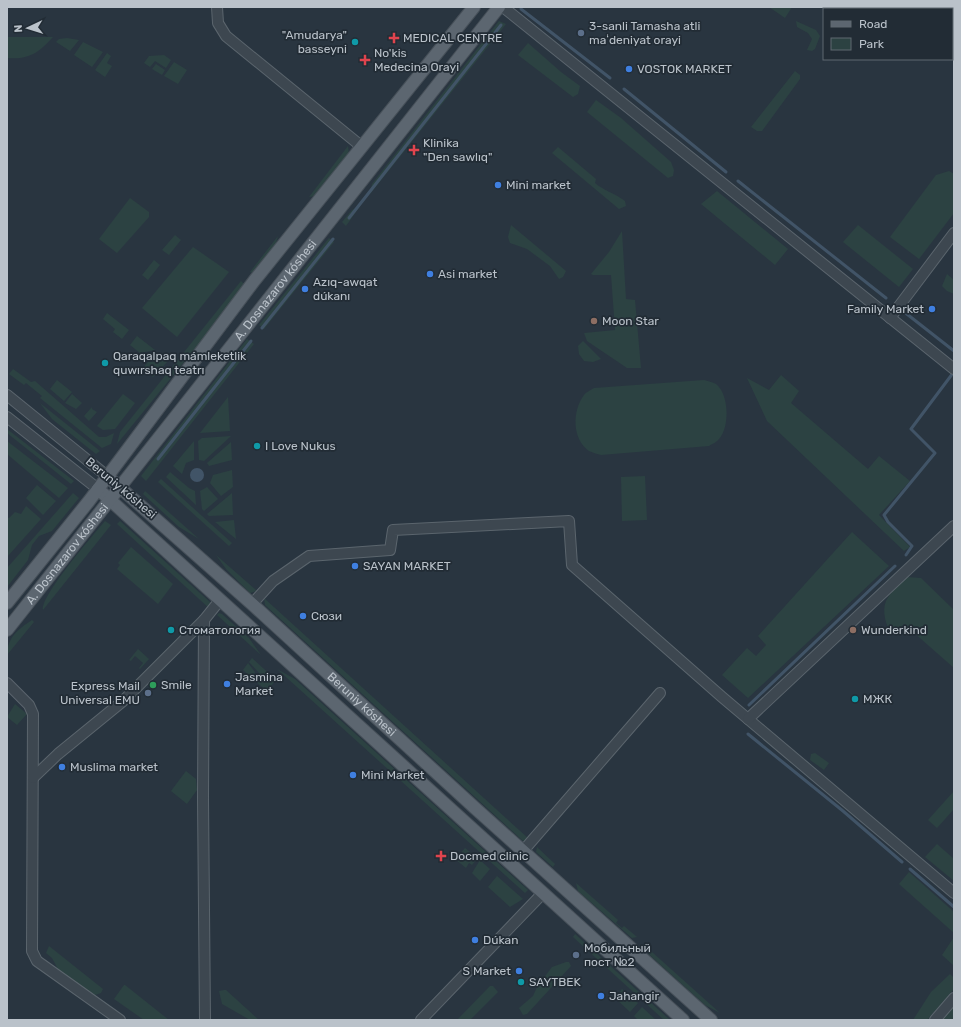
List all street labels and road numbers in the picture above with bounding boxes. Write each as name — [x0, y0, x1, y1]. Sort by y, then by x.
street label: A. Dosnazarov kóshesi — [231, 237, 319, 343]
street label: Beruniy kóshesi — [83, 454, 159, 522]
street label: A. Dosnazarov kóshesi — [23, 501, 111, 607]
street label: Beruniy kóshesi — [324, 669, 399, 739]

